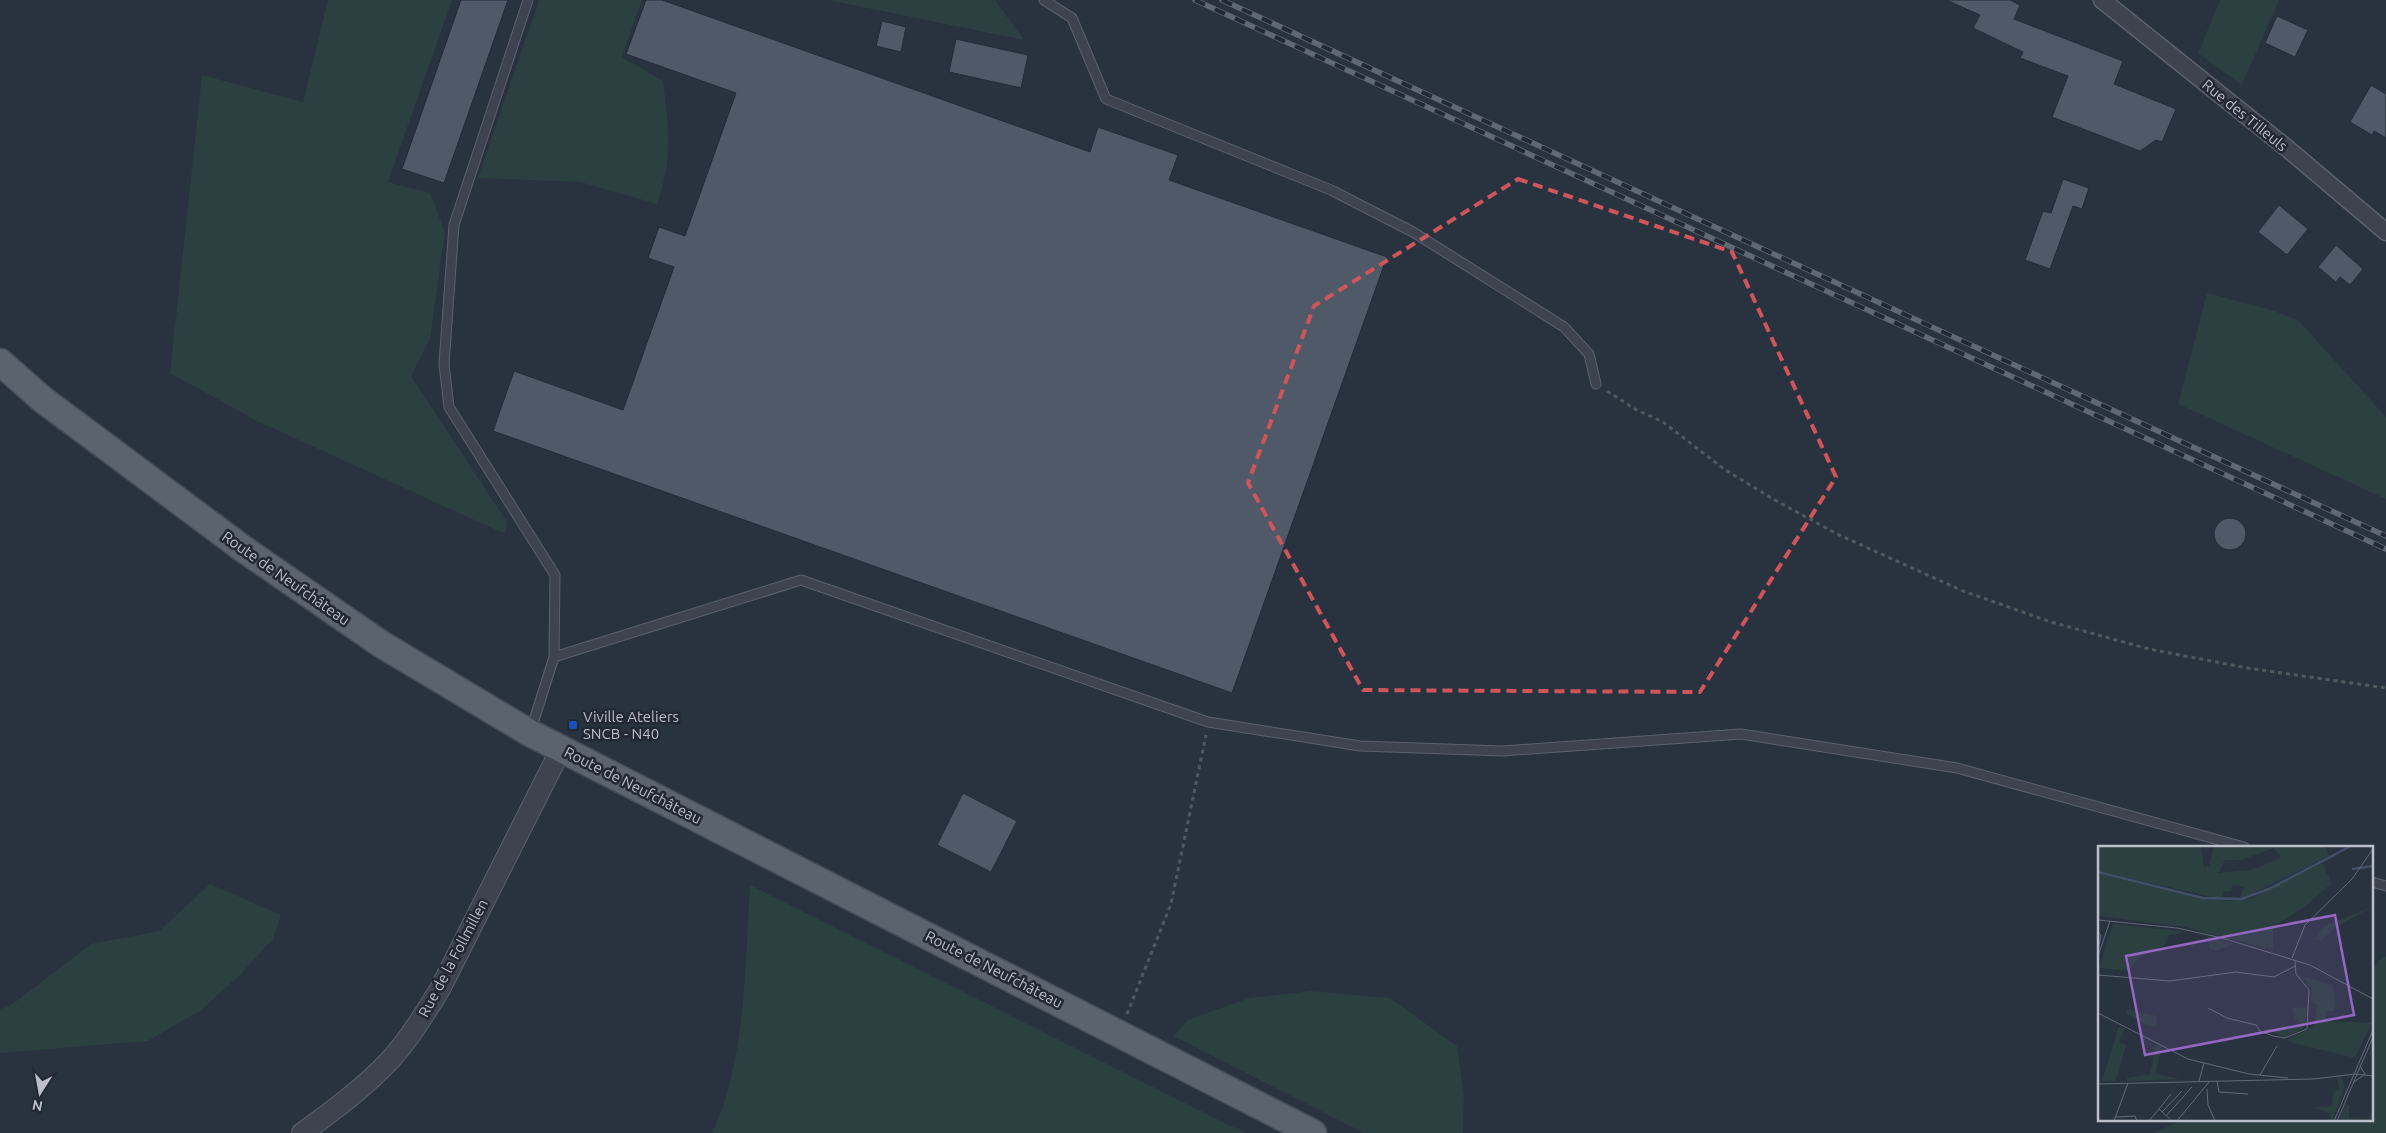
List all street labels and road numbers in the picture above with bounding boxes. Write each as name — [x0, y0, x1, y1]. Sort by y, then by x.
street label: Rue des Tilleuls — [2199, 76, 2291, 154]
street label: Route de Neufchâteau — [219, 528, 353, 628]
street label: Route de Neufchâteau — [562, 743, 704, 827]
street label: Rue de la Follmillen — [415, 896, 491, 1020]
street label: Route de Neufchâteau — [923, 927, 1065, 1011]

